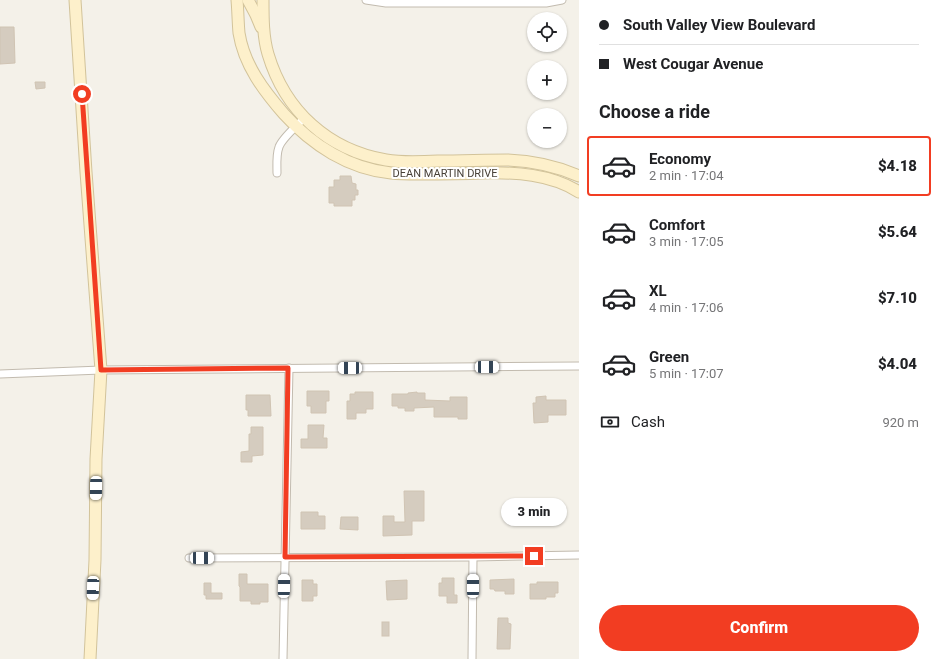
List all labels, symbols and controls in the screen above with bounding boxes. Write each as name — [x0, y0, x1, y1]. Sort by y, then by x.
map controls — [527, 12, 567, 148]
button: locate — [527, 12, 567, 52]
text: South Valley View Boulevard — [623, 16, 815, 34]
text: West Cougar Avenue — [623, 55, 763, 73]
button: + — [527, 60, 567, 100]
route start — [73, 85, 91, 103]
text: Choose a ride — [599, 101, 710, 122]
button: − — [527, 108, 567, 148]
icon: car — [601, 148, 637, 184]
text: Economy — [649, 150, 711, 168]
text: $4.18 — [878, 157, 917, 175]
street label: DEAN MARTIN DRIVE — [393, 167, 497, 180]
text: 2 min · 17:04 — [649, 168, 724, 183]
icon: car — [601, 214, 637, 250]
text: Comfort — [649, 216, 705, 234]
text: $5.64 — [878, 223, 917, 241]
text: 3 min · 17:05 — [649, 234, 724, 249]
icon: car — [601, 280, 637, 316]
text: XL — [649, 282, 667, 300]
text: $7.10 — [878, 289, 917, 307]
text: 4 min · 17:06 — [649, 300, 724, 315]
icon: car — [601, 346, 637, 382]
text: Green — [649, 348, 689, 366]
text: $4.04 — [878, 355, 917, 373]
car — [475, 361, 499, 373]
car — [338, 362, 362, 374]
text: 5 min · 17:07 — [649, 366, 724, 381]
icon: cash — [599, 411, 621, 433]
text: Cash — [631, 413, 665, 431]
text: 920 m — [882, 415, 919, 430]
car — [90, 476, 102, 500]
callout: 3 min — [501, 498, 567, 526]
text: 3 min — [518, 504, 550, 519]
route end — [525, 547, 543, 565]
car — [190, 552, 214, 564]
car — [278, 574, 290, 598]
car — [467, 574, 479, 598]
car — [87, 576, 99, 600]
button: Confirm — [599, 605, 919, 651]

